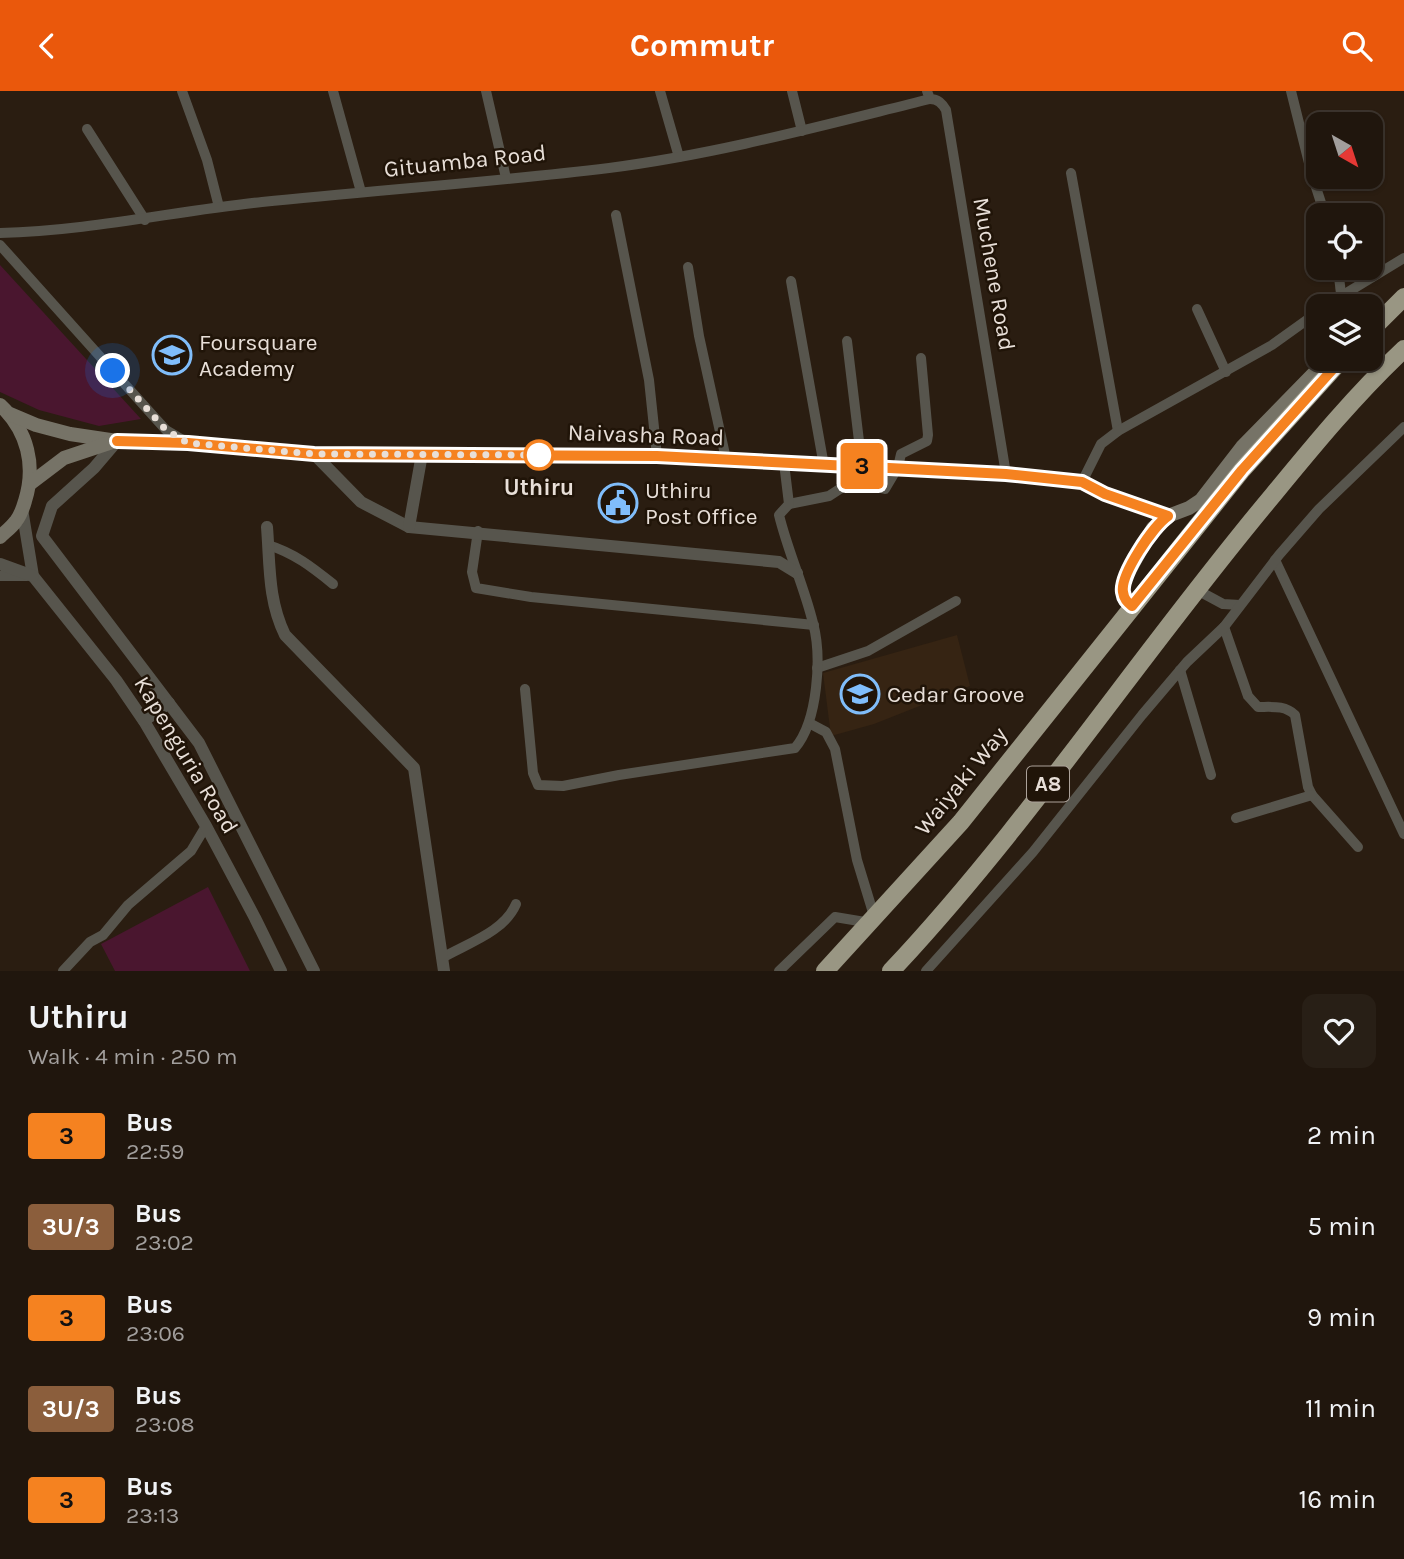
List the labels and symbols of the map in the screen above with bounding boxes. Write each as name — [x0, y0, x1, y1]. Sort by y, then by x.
north arrow — [1306, 112, 1382, 189]
street label: Gituamba Road — [382, 139, 548, 183]
street label: Muchene Road — [967, 195, 1021, 353]
place label: Foursquare Academy — [199, 329, 317, 382]
school or university icon: Foursquare Academy — [151, 334, 193, 376]
your location — [95, 353, 130, 388]
street label: Naivasha Road — [567, 419, 725, 451]
marker: Uthiru — [524, 440, 554, 470]
line badge: 3 — [839, 443, 885, 489]
place label: Uthiru — [504, 474, 574, 501]
place label: Uthiru Post Office — [645, 477, 758, 530]
public building icon: Uthiru Post Office — [597, 482, 639, 524]
street label: Kapenguria Road — [128, 671, 244, 839]
school or university icon: Cedar Groove — [839, 673, 881, 715]
place label: Cedar Groove — [887, 681, 1025, 708]
street label: Waiyaki Way — [909, 721, 1013, 840]
road number: A8 — [1027, 767, 1069, 801]

